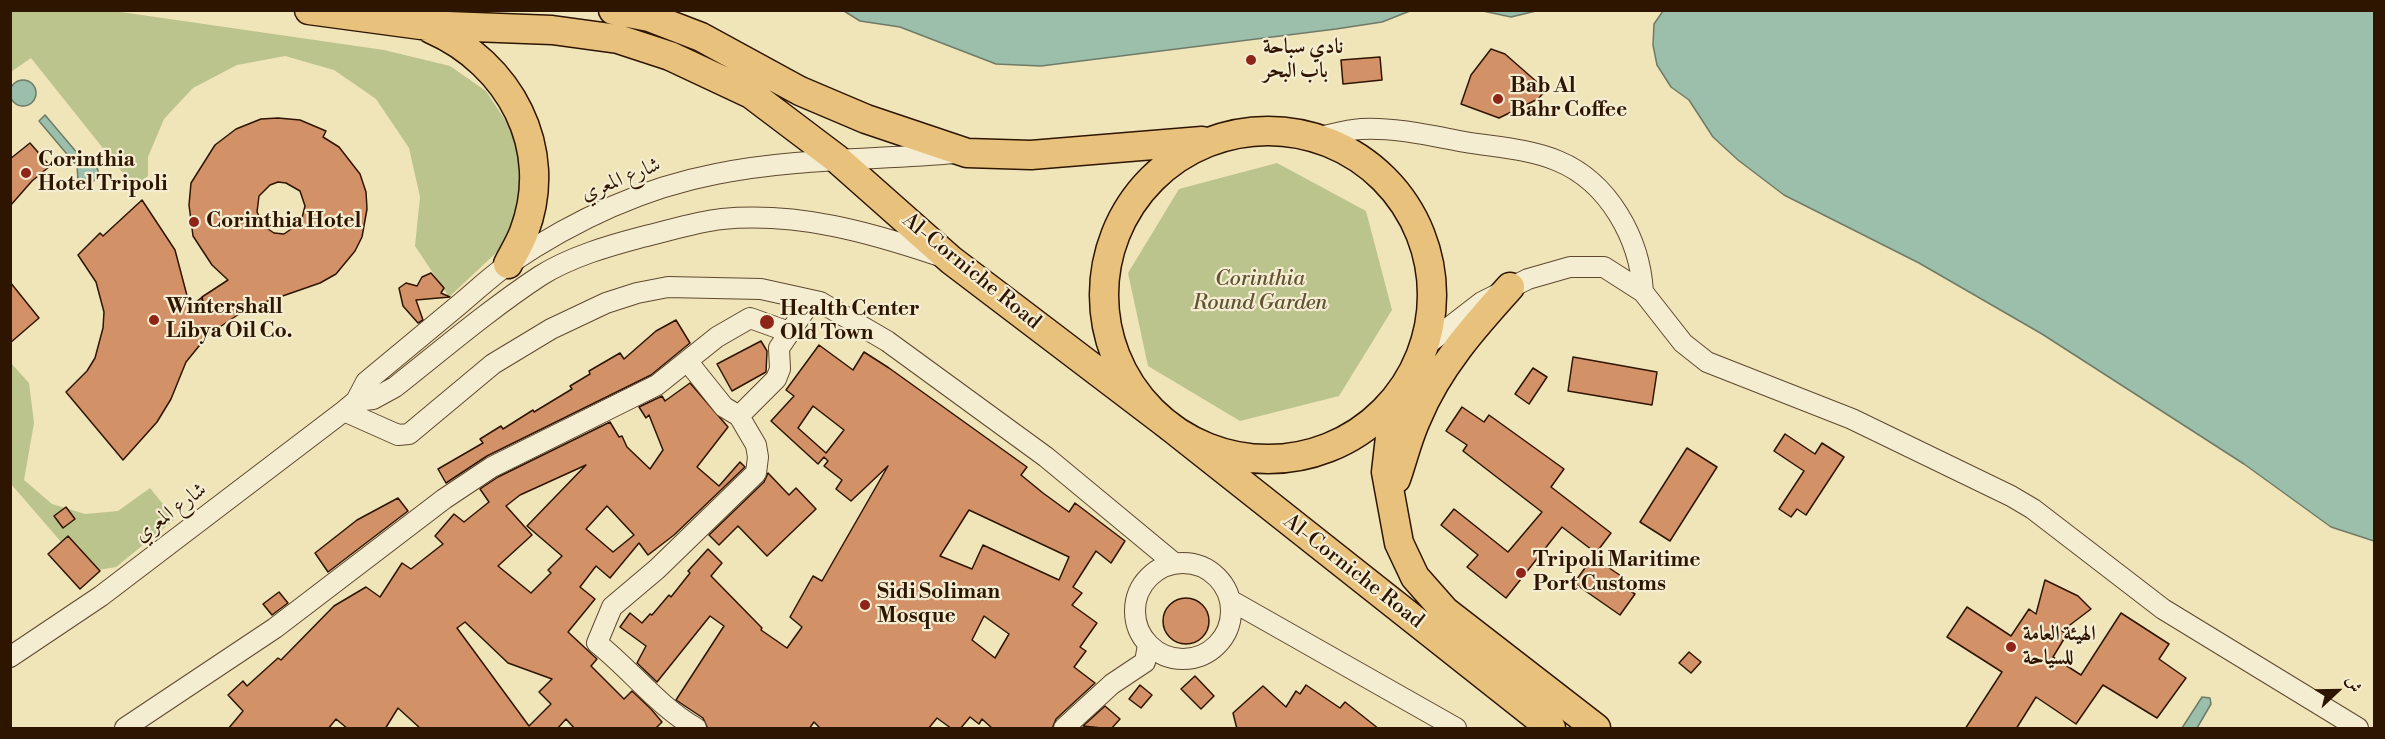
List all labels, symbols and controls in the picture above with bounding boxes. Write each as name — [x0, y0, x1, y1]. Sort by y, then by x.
place label: نادي سباحة باب البحر — [1263, 35, 1343, 85]
marker: نادي سباحة باب البحر — [1244, 53, 1258, 67]
place label: Bab Al Bahr Coffee — [1510, 74, 1627, 124]
marker: Bab Al Bahr Coffee — [1491, 92, 1505, 106]
place label: Corinthia Hotel Tripoli — [38, 148, 168, 198]
street label: شارع المعري — [577, 153, 665, 207]
marker: Corinthia Hotel Tripoli — [19, 166, 33, 180]
street label: Al-Corniche Road — [897, 208, 1045, 336]
place label: Corinthia Hotel — [206, 209, 361, 235]
marker: Corinthia Hotel — [187, 215, 201, 229]
park label: Corinthia Round Garden — [1193, 267, 1327, 317]
place label: Wintershall Libya Oil Co. — [166, 295, 293, 345]
place label: Health Center Old Town — [780, 297, 920, 347]
marker: Wintershall Libya Oil Co. — [147, 313, 161, 327]
marker: Health Center Old Town — [758, 313, 776, 331]
street label: شارع المعري — [130, 478, 212, 548]
street label: Al-Corniche Road — [1278, 509, 1428, 635]
place label: Tripoli Maritime Port Customs — [1533, 548, 1701, 598]
marker: Tripoli Maritime Port Customs — [1514, 566, 1528, 580]
place label: Sidi Soliman Mosque — [877, 580, 1000, 630]
marker: Sidi Soliman Mosque — [858, 598, 872, 612]
place label: الهيئة العامة للسياحة — [2023, 622, 2096, 672]
marker: الهيئة العامة للسياحة — [2004, 640, 2018, 654]
north arrow — [2307, 661, 2367, 721]
text: ش — [2341, 673, 2366, 695]

